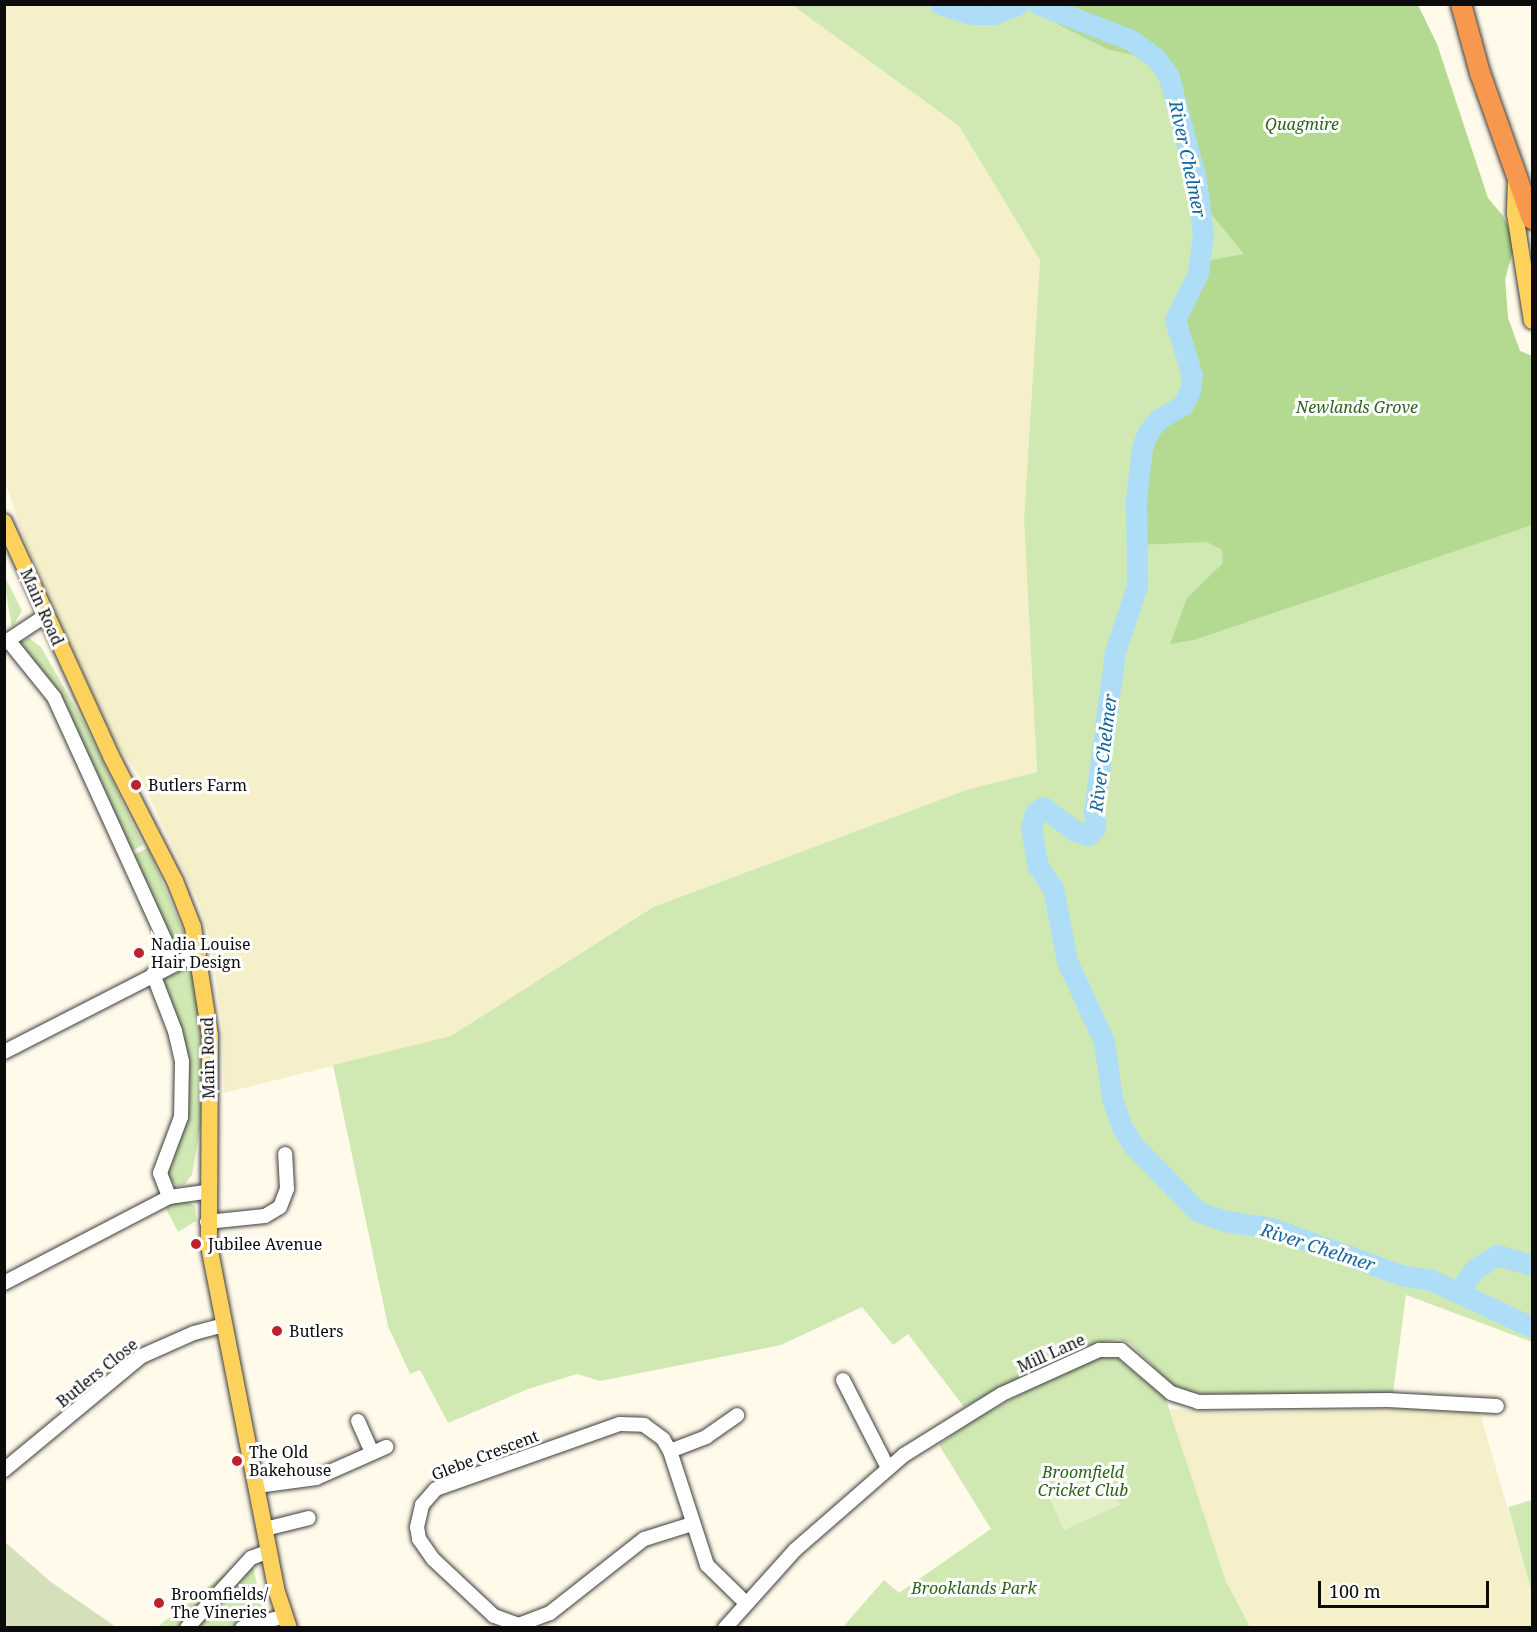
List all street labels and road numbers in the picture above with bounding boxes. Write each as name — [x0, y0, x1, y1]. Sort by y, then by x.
street label: Main Road — [17, 566, 67, 648]
street label: Main Road — [198, 1017, 218, 1099]
street label: Mill Lane — [1014, 1330, 1088, 1376]
street label: Butlers Close — [53, 1335, 141, 1411]
street label: Glebe Crescent — [429, 1426, 541, 1484]

